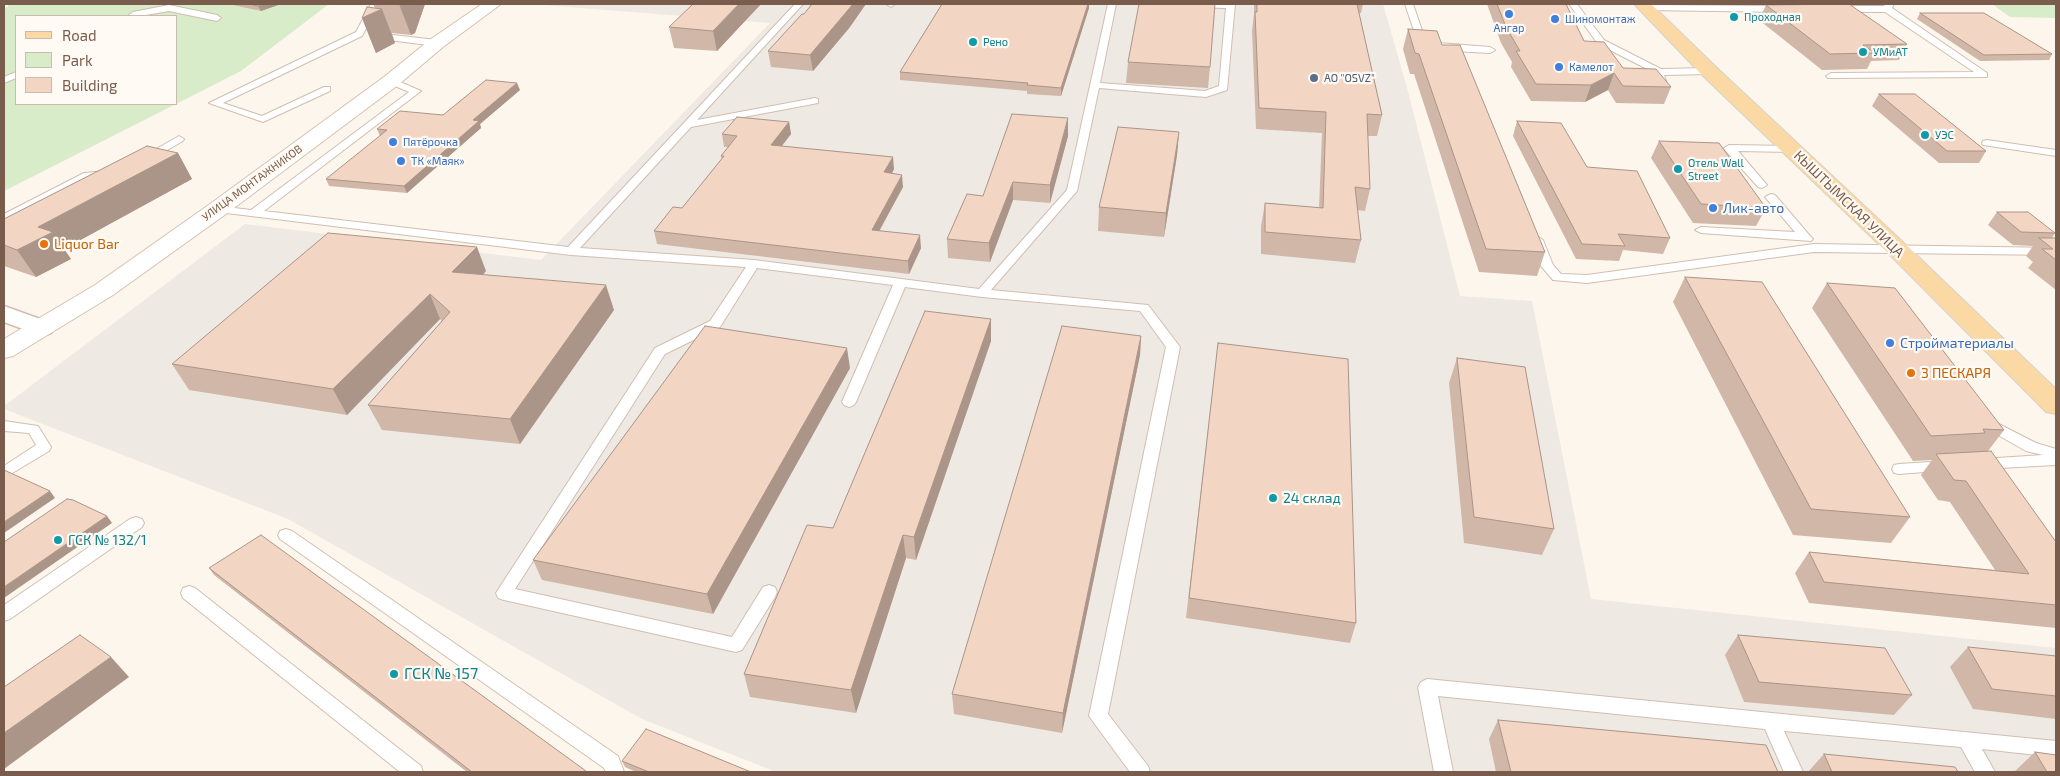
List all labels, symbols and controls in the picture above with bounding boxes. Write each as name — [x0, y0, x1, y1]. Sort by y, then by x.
marker: Ангар — [1503, 8, 1515, 20]
place label: Проходная — [1744, 10, 1801, 24]
marker: Проходная — [1728, 11, 1740, 23]
place label: Шиномонтаж — [1565, 12, 1635, 26]
marker: Шиномонтаж — [1549, 13, 1561, 25]
legend — [15, 15, 178, 105]
place label: Ангар — [1494, 21, 1524, 35]
text: Road — [62, 26, 97, 44]
place label: Рено — [983, 35, 1008, 49]
marker: Рено — [967, 36, 979, 48]
place label: УМиАТ — [1873, 45, 1908, 59]
marker: УМиАТ — [1857, 46, 1869, 58]
text: Park — [62, 51, 93, 69]
place label: Камелот — [1569, 60, 1614, 74]
marker: Камелот — [1553, 61, 1565, 73]
place label: AO "OSVZ" — [1324, 71, 1375, 85]
marker: AO "OSVZ" — [1308, 72, 1320, 84]
text: Building — [62, 76, 117, 94]
place label: УЭС — [1935, 128, 1954, 142]
marker: УЭС — [1919, 129, 1931, 141]
place label: Пятёрочка — [403, 135, 458, 149]
marker: Пятёрочка — [387, 136, 399, 148]
street label: УЛИЦА МОНТАЖНИКОВ — [199, 142, 305, 224]
street label: КЫШТЫМСКАЯ УЛИЦА — [1790, 147, 1908, 261]
place label: ТК «Маяк» — [411, 154, 465, 168]
marker: ТК «Маяк» — [395, 155, 407, 167]
place label: Отель Wall Street — [1688, 156, 1744, 182]
marker: Отель Wall Street — [1672, 163, 1684, 175]
place label: Лик-авто — [1723, 200, 1784, 216]
marker: Лик-авто — [1707, 202, 1719, 214]
place label: Liquor Bar — [54, 236, 119, 252]
marker: Liquor Bar — [38, 238, 50, 250]
place label: Стройматериалы — [1900, 335, 2014, 351]
marker: Стройматериалы — [1884, 337, 1896, 349]
place label: 3 ПЕСКАРЯ — [1921, 365, 1991, 381]
marker: 3 ПЕСКАРЯ — [1905, 367, 1917, 379]
place label: 24 склад — [1283, 490, 1341, 506]
marker: 24 склад — [1267, 492, 1279, 504]
place label: ГСК № 132/1 — [68, 532, 147, 548]
marker: ГСК № 132/1 — [52, 534, 64, 546]
place label: ГСК № 157 — [404, 664, 478, 684]
marker: ГСК № 157 — [388, 668, 400, 680]

